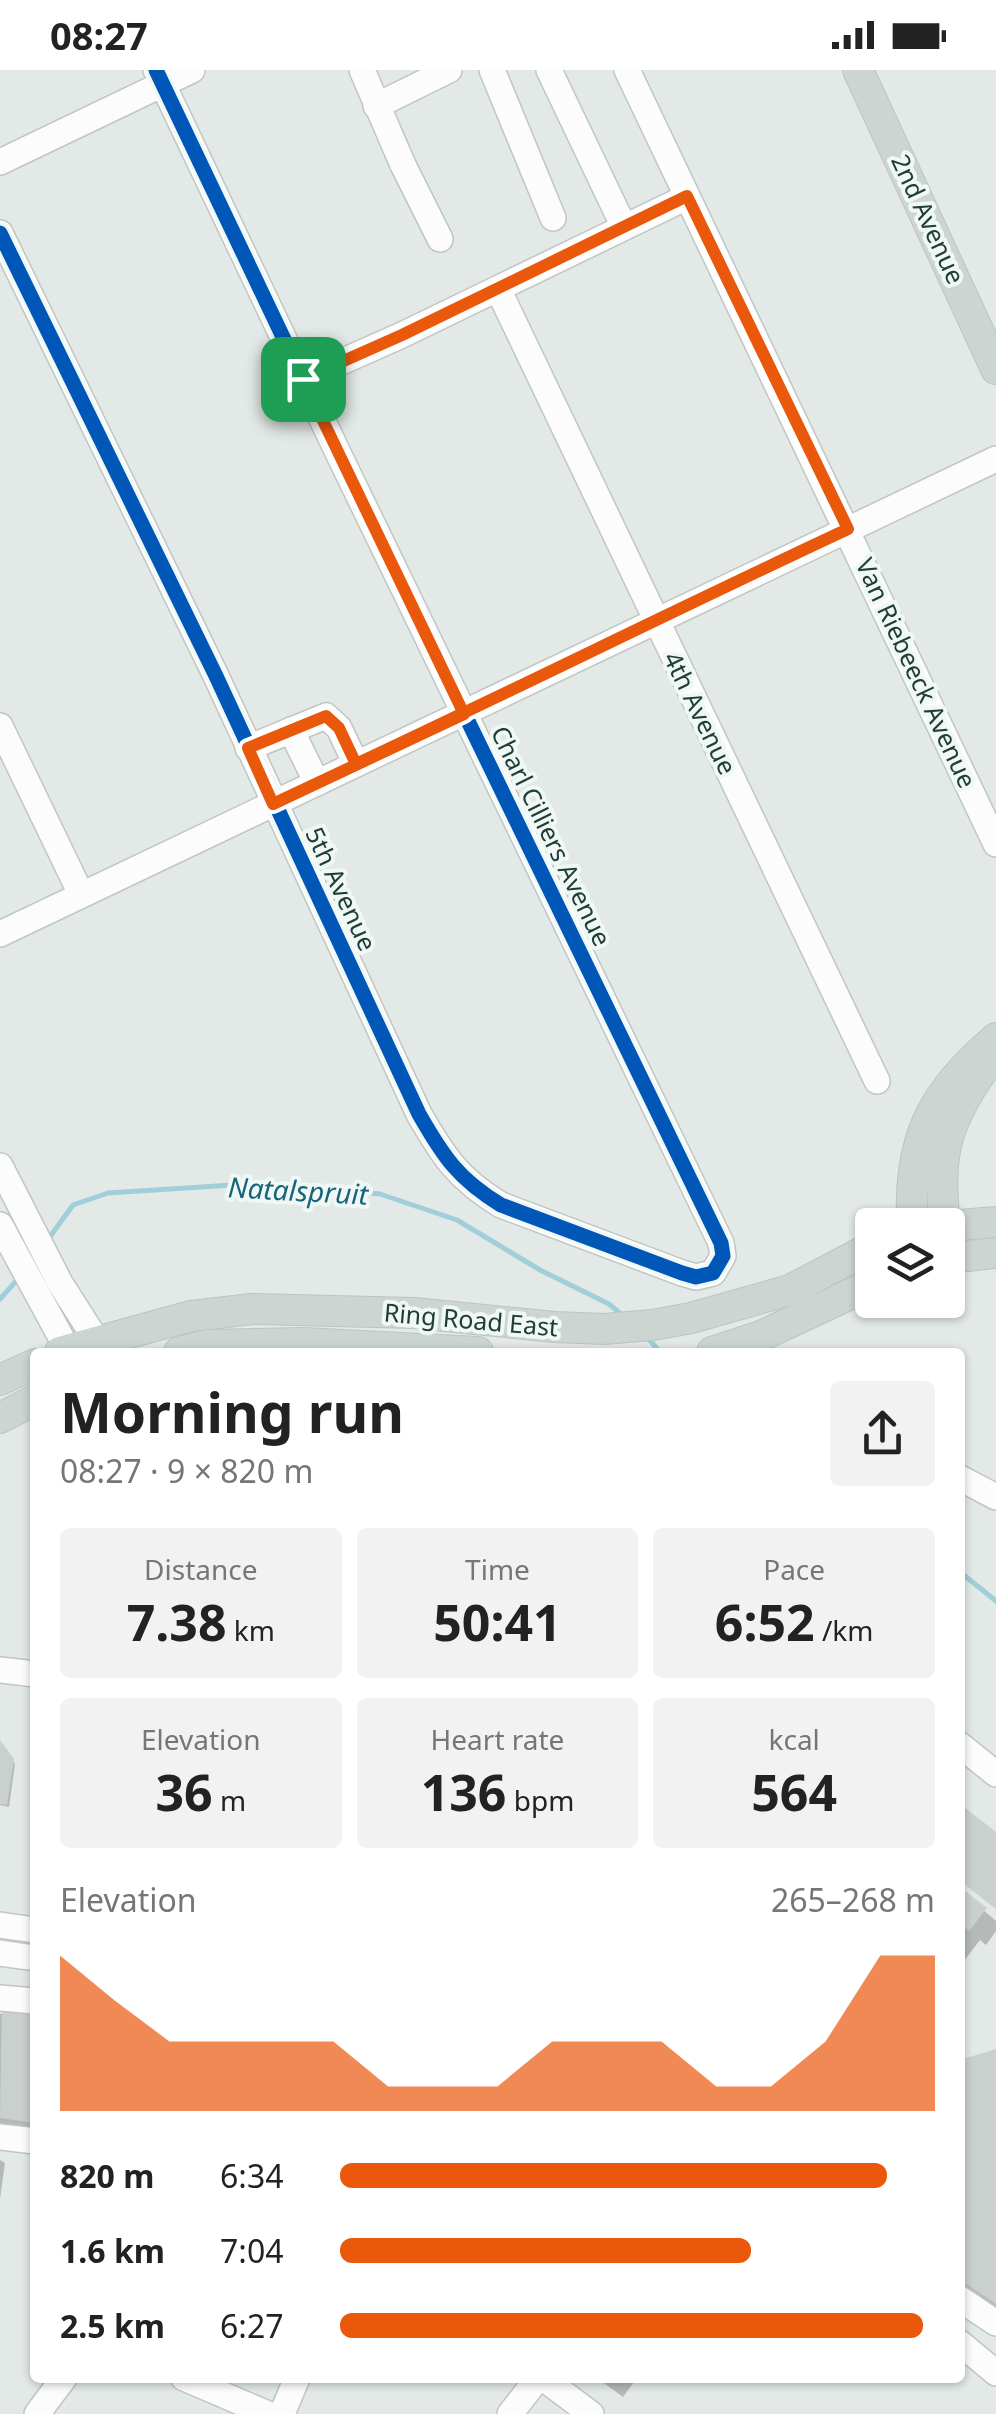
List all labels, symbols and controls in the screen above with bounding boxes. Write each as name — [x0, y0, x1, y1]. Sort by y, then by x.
text: 08:27 — [50, 9, 148, 61]
street label: 2nd Avenue — [884, 148, 974, 289]
pin — [261, 337, 346, 422]
icon: arrive — [276, 352, 331, 407]
street label: Van Riebeeck Avenue — [849, 552, 985, 793]
street label: 4th Avenue — [656, 645, 745, 780]
street label: Charl Cilliers Avenue — [484, 720, 620, 951]
street label: 5th Avenue — [298, 821, 385, 956]
water label: Natalspruit — [227, 1167, 371, 1213]
map controls — [855, 1208, 965, 1318]
button: layers — [855, 1208, 965, 1318]
street label: Ring Road East — [383, 1294, 560, 1344]
text: Morning run — [60, 1374, 404, 1449]
button: share — [830, 1381, 935, 1486]
text: 08:27 · 9 × 820 m — [60, 1449, 313, 1492]
text: Distance — [144, 1550, 258, 1588]
text: Time — [465, 1550, 530, 1588]
text: Pace — [763, 1550, 825, 1588]
text: 7.38 — [127, 1588, 227, 1656]
text: 50:41 — [433, 1588, 562, 1656]
text: 6:52 — [715, 1588, 815, 1656]
text: km — [227, 1611, 275, 1649]
text: /km — [815, 1611, 874, 1649]
text: Elevation — [141, 1720, 261, 1758]
text: Heart rate — [431, 1720, 564, 1758]
text: kcal — [768, 1720, 820, 1758]
text: 36 — [155, 1758, 213, 1826]
text: 136 — [421, 1758, 506, 1826]
text: 564 — [751, 1758, 837, 1826]
text: m — [213, 1781, 246, 1819]
text: bpm — [506, 1781, 574, 1819]
text: Elevation — [60, 1878, 197, 1921]
text: 265–268 m — [771, 1878, 935, 1921]
text: 820 m — [60, 2154, 154, 2197]
text: 6:34 — [220, 2154, 284, 2197]
text: 1.6 km — [60, 2229, 165, 2272]
text: 7:04 — [220, 2229, 284, 2272]
text: 2.5 km — [60, 2304, 165, 2347]
text: 6:27 — [220, 2304, 284, 2347]

